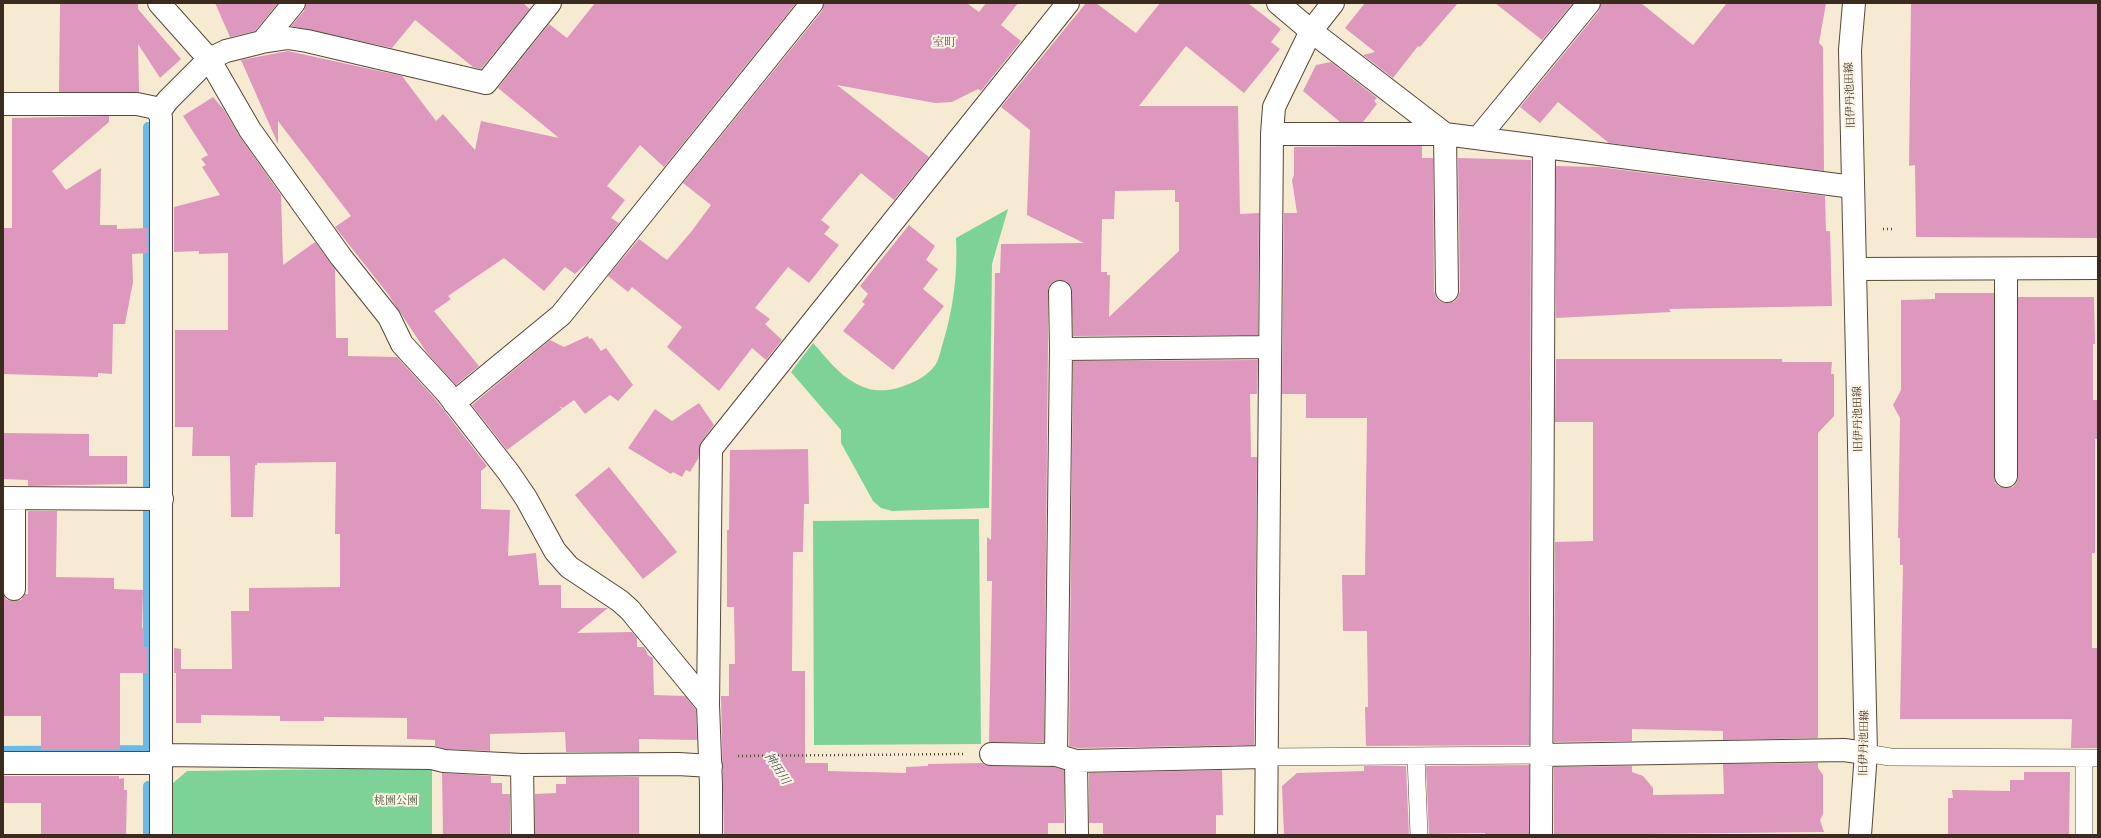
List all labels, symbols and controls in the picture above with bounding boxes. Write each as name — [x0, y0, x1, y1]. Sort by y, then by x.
district label: 室町 — [932, 37, 956, 51]
street label: 旧伊丹池田線 — [1843, 62, 1859, 128]
street label: 旧伊丹池田線 — [1852, 386, 1866, 452]
street label: 旧伊丹池田線 — [1858, 710, 1872, 776]
water label: 神田川 — [760, 750, 792, 788]
park label: 桃園公園 — [374, 795, 418, 809]

